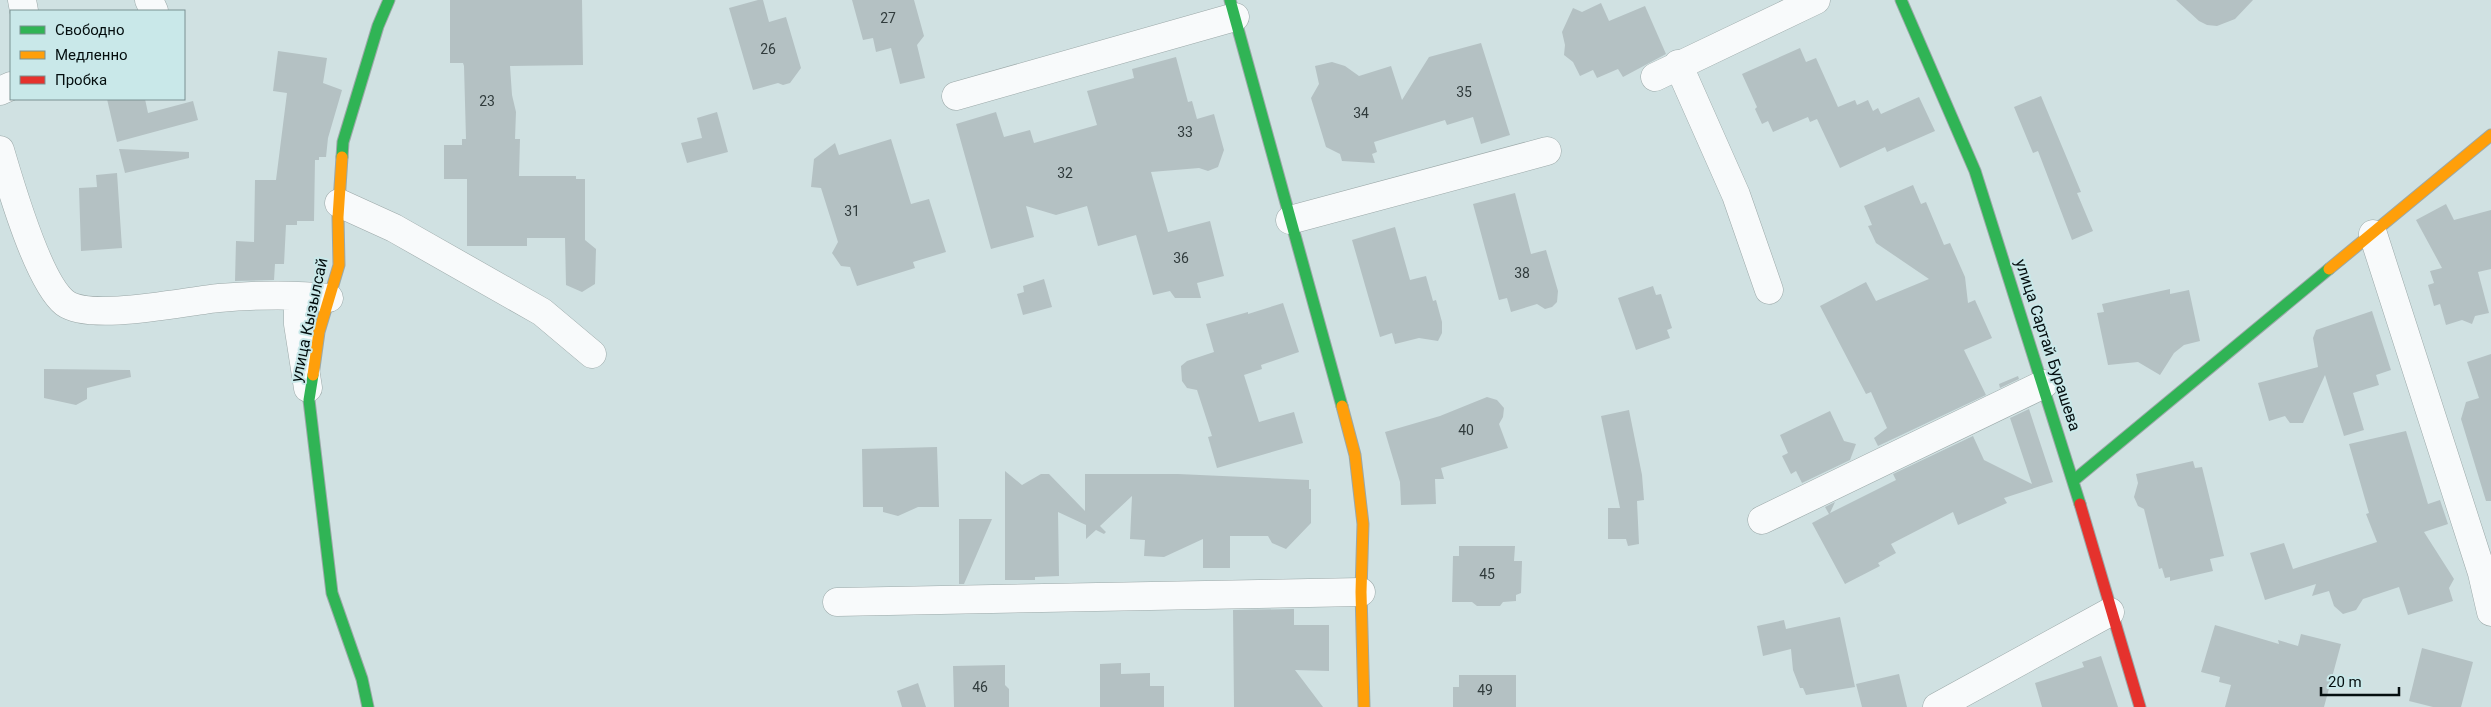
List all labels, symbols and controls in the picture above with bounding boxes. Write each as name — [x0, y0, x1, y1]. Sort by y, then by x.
legend — [10, 10, 185, 100]
house number: 27 — [880, 10, 896, 26]
text: Свободно — [55, 21, 124, 39]
house number: 26 — [760, 41, 776, 57]
text: Медленно — [55, 46, 128, 64]
text: Пробка — [55, 71, 107, 89]
house number: 35 — [1456, 84, 1472, 100]
house number: 23 — [479, 93, 495, 109]
house number: 34 — [1353, 105, 1369, 121]
house number: 33 — [1177, 124, 1193, 140]
house number: 32 — [1057, 165, 1073, 181]
house number: 31 — [844, 203, 860, 219]
house number: 36 — [1173, 250, 1189, 266]
street label: улица Кызылсай — [287, 256, 331, 384]
street label: улица Сартай Бурашева — [2011, 257, 2085, 433]
house number: 38 — [1514, 265, 1530, 281]
house number: 40 — [1458, 422, 1474, 438]
house number: 45 — [1479, 566, 1495, 582]
scale bar — [2321, 664, 2398, 696]
text: 20 m — [2328, 673, 2362, 691]
house number: 46 — [972, 679, 988, 695]
house number: 49 — [1477, 682, 1493, 698]

